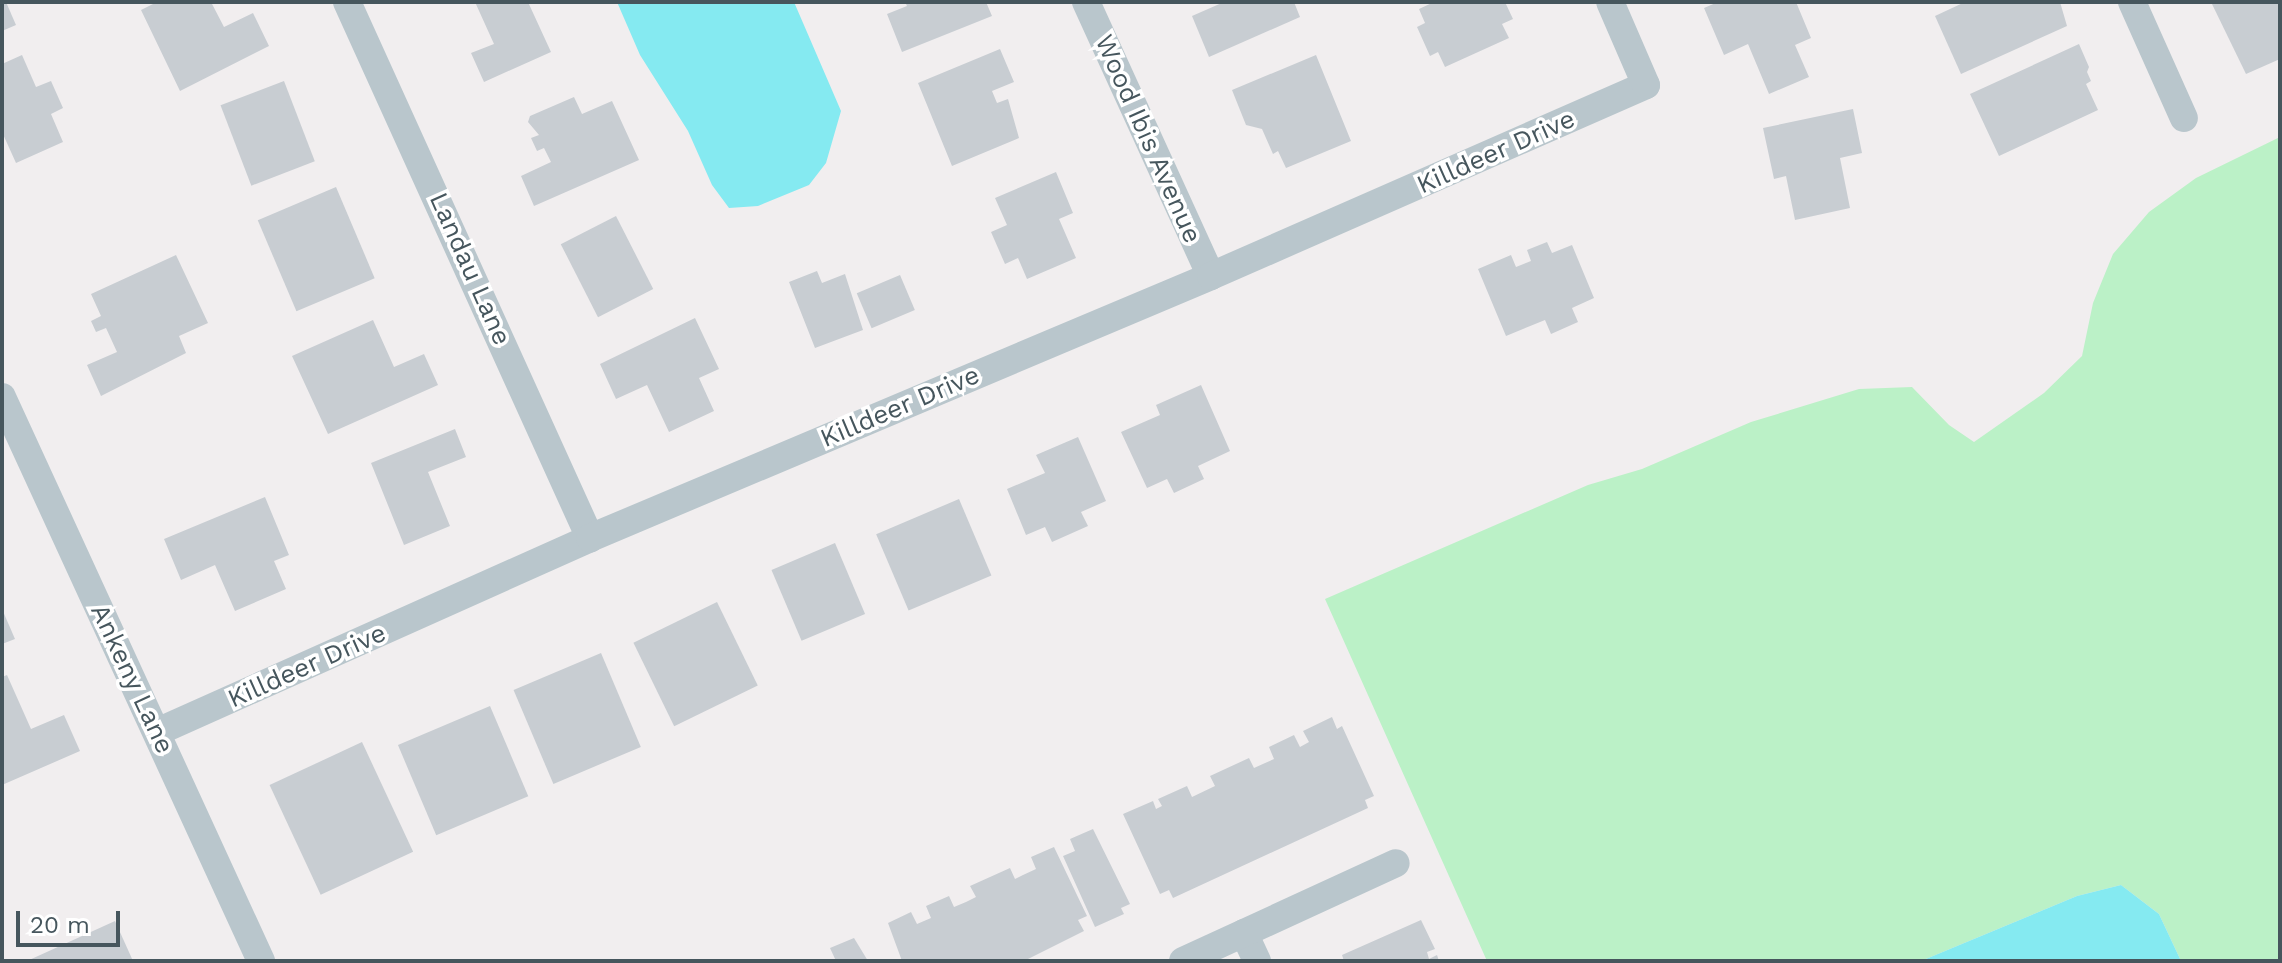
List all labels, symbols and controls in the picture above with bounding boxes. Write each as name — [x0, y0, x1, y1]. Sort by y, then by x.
street label: Wood Ibis Avenue — [1088, 30, 1208, 248]
street label: Killdeer Drive — [1412, 103, 1580, 201]
street label: Landau Lane — [422, 188, 518, 350]
street label: Killdeer Drive — [816, 359, 984, 455]
street label: Ankeny Lane — [84, 599, 180, 759]
street label: Killdeer Drive — [223, 617, 391, 715]
scale bar — [20, 895, 124, 945]
text: 20 m — [30, 911, 90, 939]

